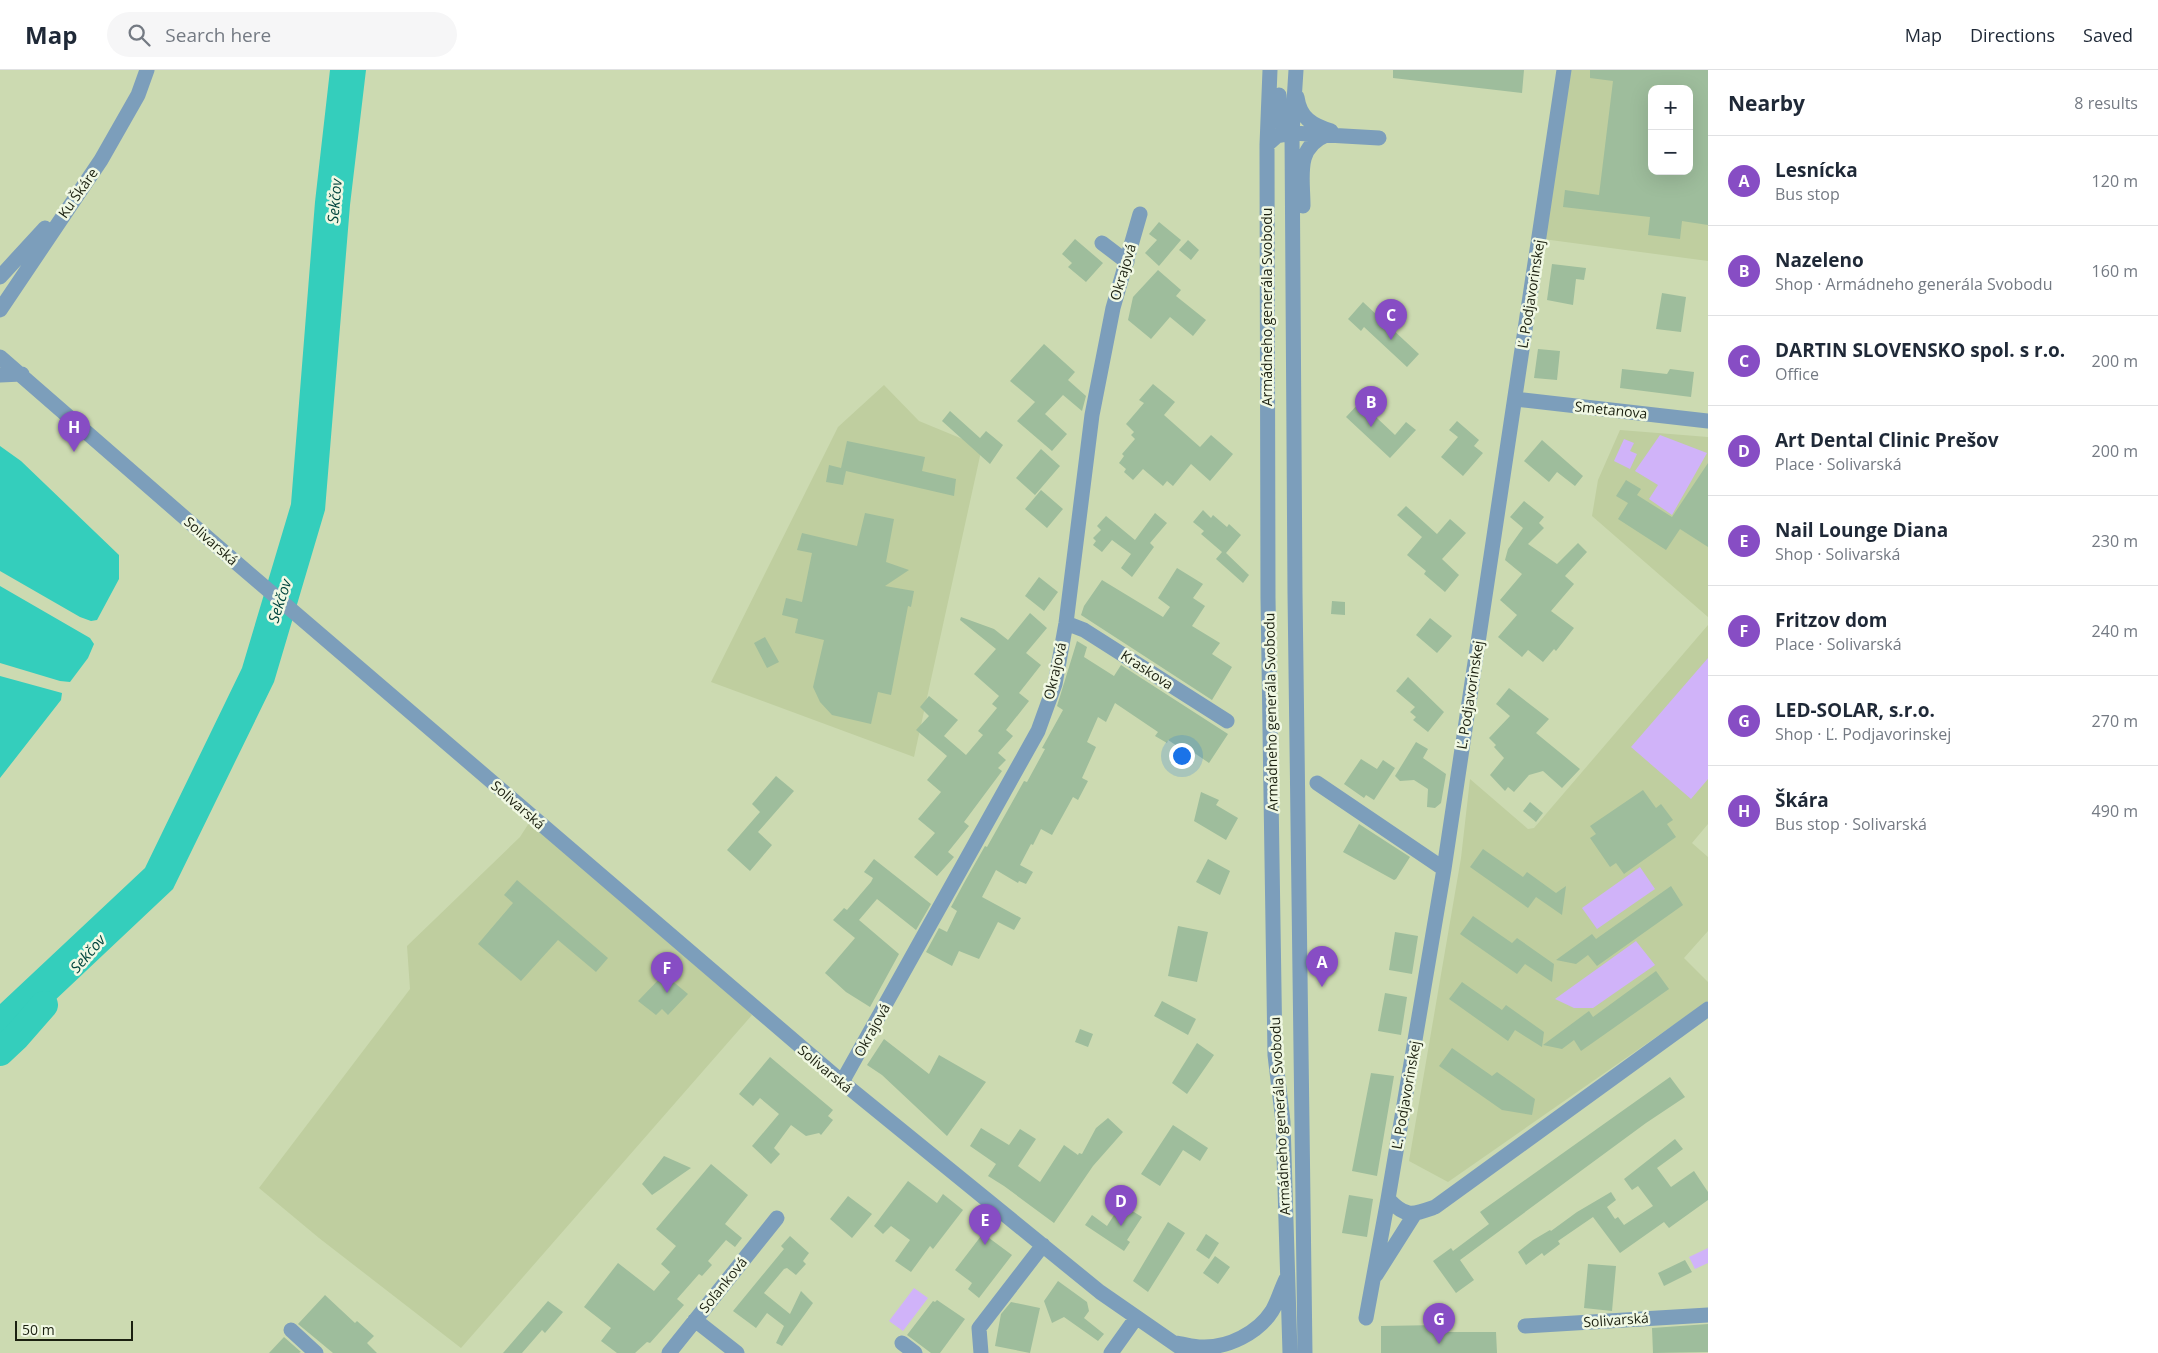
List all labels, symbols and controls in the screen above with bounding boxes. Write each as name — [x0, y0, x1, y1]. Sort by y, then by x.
search box — [107, 12, 457, 57]
text: Map — [25, 18, 77, 51]
icon: search — [125, 21, 153, 49]
text: Search here — [165, 22, 271, 48]
text: Map — [1905, 23, 1942, 47]
text: Directions — [1970, 23, 2055, 47]
text: Saved — [2083, 23, 2133, 47]
map controls — [1648, 85, 1693, 175]
button: + — [1648, 85, 1693, 130]
text: Nearby — [1728, 89, 1805, 117]
text: 8 results — [2074, 92, 2138, 114]
button: − — [1648, 130, 1693, 175]
text: Lesnícka — [1775, 157, 1858, 183]
street label: Ku Škáre — [53, 164, 102, 222]
text: A — [1738, 170, 1750, 192]
text: 120 m — [2092, 170, 2138, 192]
water label: Sekčov — [322, 177, 346, 224]
text: Bus stop — [1775, 183, 1840, 205]
street label: Armádneho generála Svobodu — [1257, 208, 1276, 406]
street label: Ľ. Podjavorinskej — [1513, 238, 1548, 350]
street label: Okrajová — [1105, 241, 1140, 303]
text: Nazeleno — [1775, 247, 1864, 273]
text: B — [1739, 260, 1749, 282]
text: 160 m — [2092, 260, 2138, 282]
text: Shop · Armádneho generála Svobodu — [1775, 273, 2052, 295]
pin: C — [1375, 299, 1407, 340]
text: DARTIN SLOVENSKO spol. s r.o. — [1775, 337, 2065, 363]
text: C — [1739, 350, 1749, 372]
text: 200 m — [2092, 350, 2138, 372]
text: Office — [1775, 363, 1819, 385]
pin: B — [1355, 386, 1387, 427]
street label: Smetanova — [1574, 396, 1648, 423]
pin: H — [58, 411, 90, 452]
text: Art Dental Clinic Prešov — [1775, 427, 1999, 453]
text: D — [1738, 440, 1750, 462]
text: 200 m — [2092, 440, 2138, 462]
text: Place · Solivarská — [1775, 453, 1902, 475]
street label: Solivarská — [180, 512, 242, 569]
text: Nail Lounge Diana — [1775, 517, 1948, 543]
text: E — [1740, 530, 1748, 552]
text: 230 m — [2092, 530, 2138, 552]
text: Shop · Solivarská — [1775, 543, 1900, 565]
water label: Sekčov — [263, 575, 296, 625]
text: Fritzov dom — [1775, 607, 1887, 633]
street label: Armádneho generála Svobodu — [1259, 613, 1282, 811]
text: F — [1740, 620, 1748, 642]
text: 240 m — [2092, 620, 2138, 642]
text: Place · Solivarská — [1775, 633, 1902, 655]
street label: Ľ. Podjavorinskej — [1452, 639, 1487, 751]
street label: Okrajová — [1039, 640, 1070, 702]
street label: Kraskova — [1117, 645, 1177, 694]
text: LED-SOLAR, s.r.o. — [1775, 697, 1935, 723]
text: G — [1738, 710, 1750, 732]
text: 270 m — [2092, 710, 2138, 732]
text: Shop · Ľ. Podjavorinskej — [1775, 723, 1951, 745]
your location — [1169, 743, 1195, 769]
street label: Solivarská — [487, 776, 549, 833]
text: Škára — [1775, 787, 1829, 813]
text: H — [1738, 800, 1750, 822]
text: 490 m — [2092, 800, 2138, 822]
text: Bus stop · Solivarská — [1775, 813, 1927, 835]
water label: Sekčov — [65, 929, 110, 977]
pin: A — [1306, 946, 1338, 987]
pin: F — [651, 952, 683, 993]
street label: Okrajová — [849, 1000, 894, 1060]
street label: Armádneho generála Svobodu — [1265, 1016, 1294, 1216]
street label: Ľ. Podjavorinskej — [1387, 1039, 1424, 1151]
street label: Solivarská — [794, 1040, 857, 1097]
pin: D — [1105, 1185, 1137, 1226]
pin: E — [969, 1204, 1001, 1245]
street label: Soľanková — [694, 1253, 751, 1317]
pin: G — [1423, 1303, 1455, 1344]
street label: Solivarská — [1583, 1308, 1649, 1331]
scale bar — [15, 1318, 132, 1341]
text: 50 m — [22, 1320, 55, 1339]

